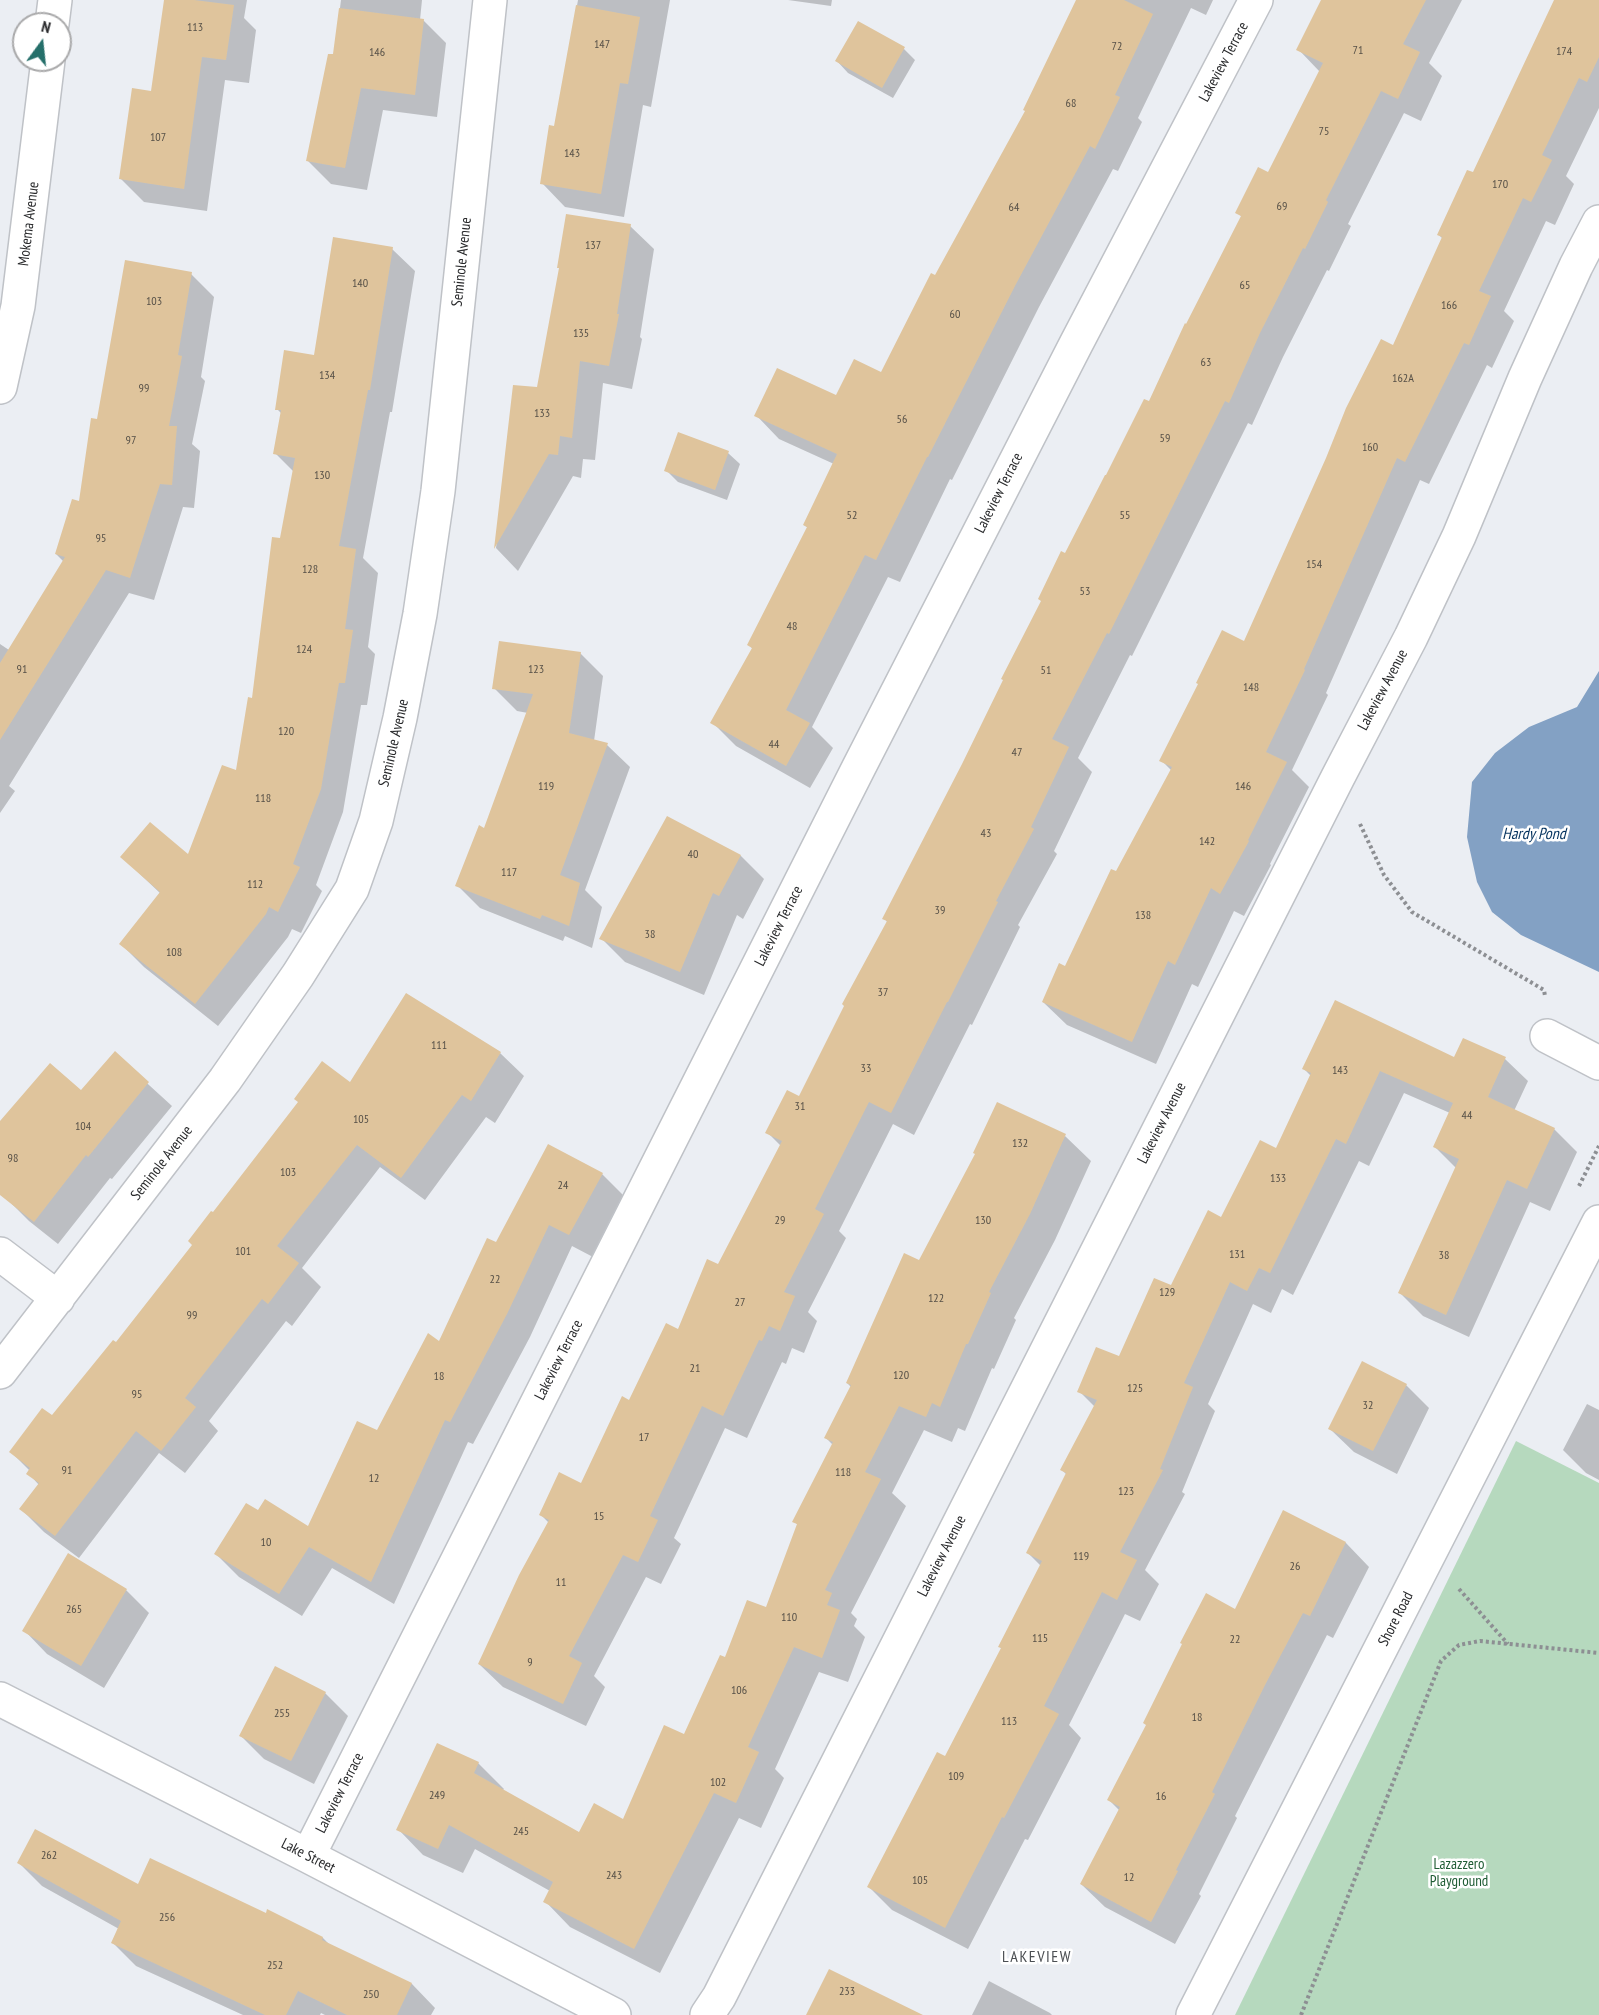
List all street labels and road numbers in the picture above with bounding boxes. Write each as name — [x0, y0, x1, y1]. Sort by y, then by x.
street label: Lakeview Terrace — [1195, 19, 1253, 105]
street label: Mokema Avenue — [15, 181, 43, 267]
street label: Seminole Avenue — [448, 217, 476, 307]
street label: Lakeview Terrace — [971, 450, 1027, 536]
street label: Lakeview Avenue — [1354, 647, 1412, 733]
street label: Seminole Avenue — [375, 697, 413, 789]
street label: Lakeview Terrace — [751, 883, 807, 969]
street label: Lakeview Avenue — [1134, 1079, 1190, 1167]
street label: Seminole Avenue — [127, 1122, 197, 1204]
street label: Lakeview Terrace — [531, 1317, 587, 1403]
street label: Lakeview Avenue — [914, 1512, 970, 1600]
street label: Shore Road — [1375, 1589, 1417, 1649]
street label: Lakeview Terrace — [312, 1750, 368, 1836]
street label: Lake Street — [278, 1835, 338, 1877]

